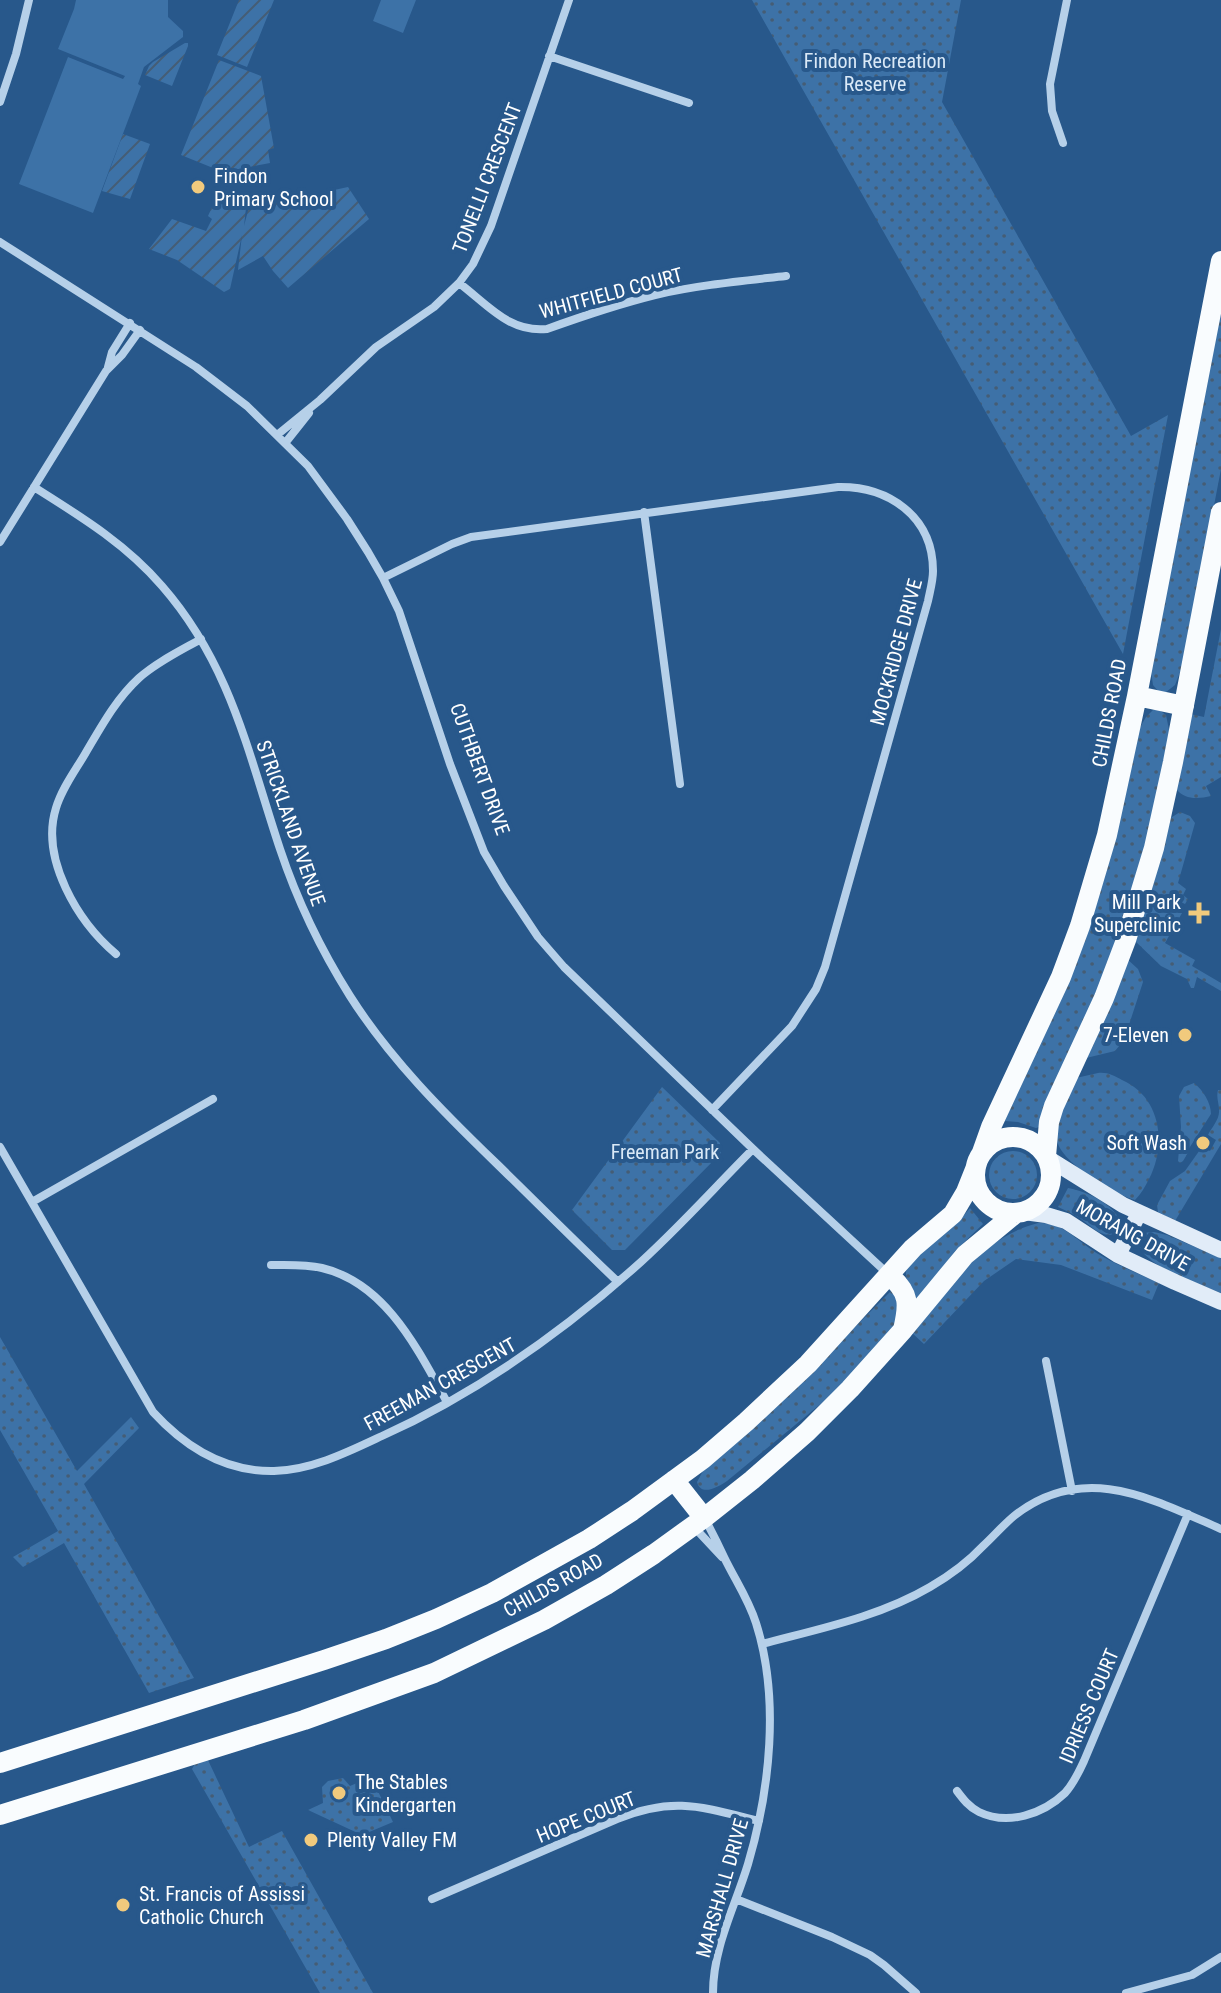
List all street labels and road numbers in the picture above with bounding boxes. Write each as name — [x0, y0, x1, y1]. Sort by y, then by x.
street label: TONELLI CRESCENT — [447, 99, 527, 257]
street label: WHITFIELD COURT — [537, 262, 685, 324]
street label: MOCKRIDGE DRIVE — [865, 576, 927, 728]
street label: CHILDS ROAD — [1087, 657, 1131, 769]
street label: CUTHBERT DRIVE — [445, 700, 515, 838]
street label: STRICKLAND AVENUE — [251, 737, 331, 909]
street label: MORANG DRIVE — [1072, 1194, 1194, 1276]
street label: FREEMAN CRESCENT — [360, 1332, 520, 1436]
street label: CHILDS ROAD — [499, 1548, 607, 1622]
street label: IDRIESS COURT — [1054, 1645, 1124, 1767]
street label: HOPE COURT — [533, 1786, 639, 1848]
street label: MARSHALL DRIVE — [691, 1816, 753, 1960]

